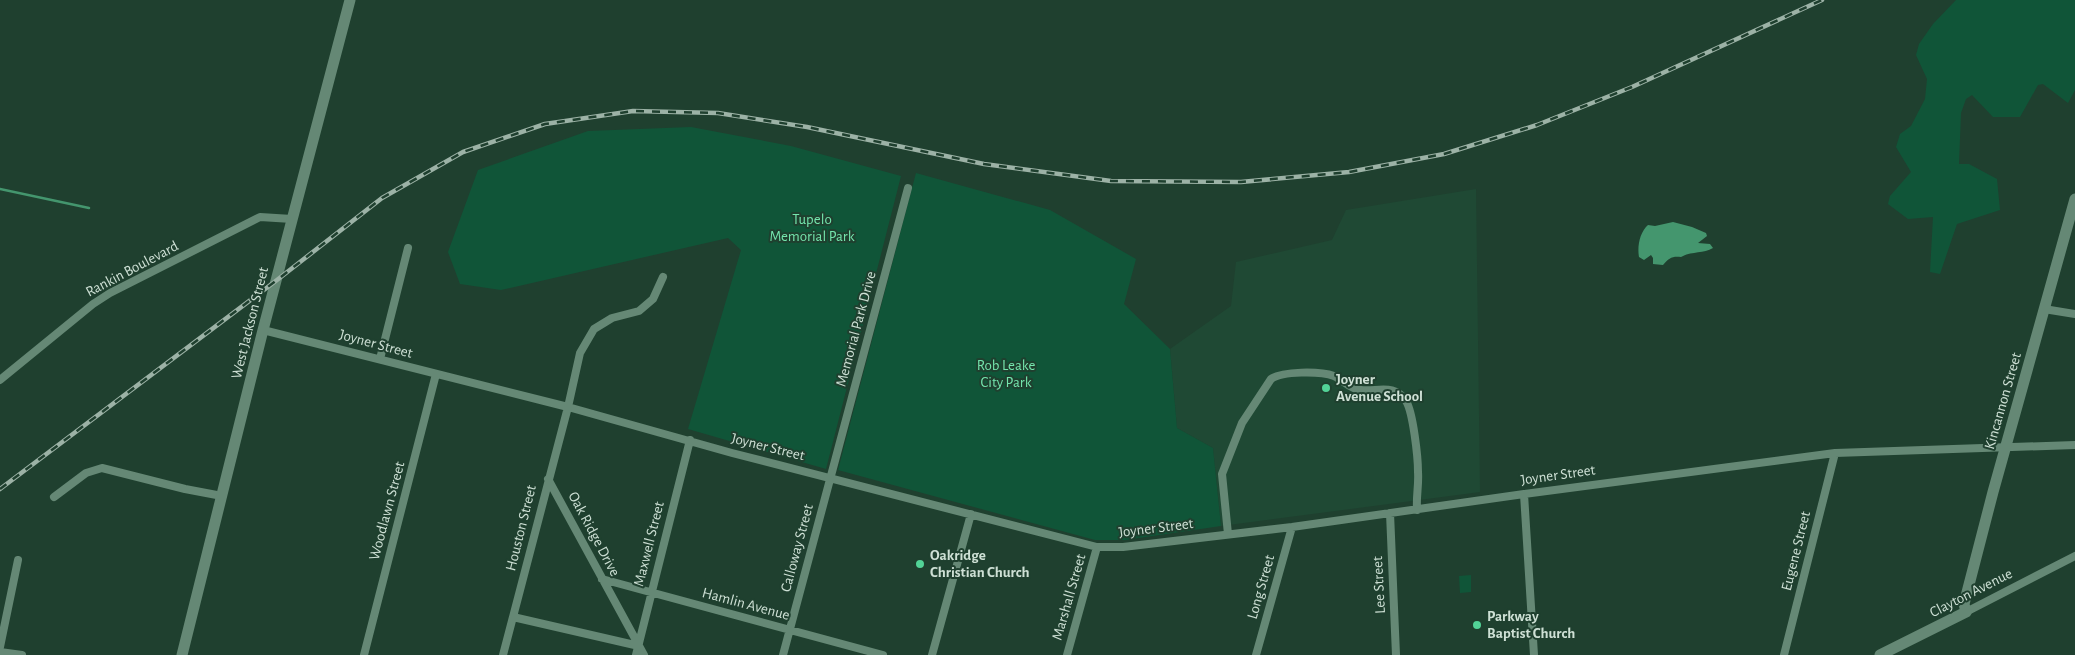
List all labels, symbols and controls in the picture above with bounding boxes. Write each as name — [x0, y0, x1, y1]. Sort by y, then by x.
park label: Tupelo Memorial Park — [769, 212, 855, 244]
street label: Rankin Boulevard — [83, 238, 181, 300]
street label: West Jackson Street — [229, 265, 271, 380]
street label: Memorial Park Drive — [833, 270, 879, 388]
street label: Joyner Street — [338, 327, 414, 361]
street label: Kincannon Street — [1982, 351, 2024, 451]
park label: Rob Leake City Park — [977, 358, 1035, 390]
place label: Joyner Avenue School — [1336, 372, 1423, 404]
marker: Joyner Avenue School — [1320, 382, 1332, 394]
street label: Joyner Street — [730, 431, 807, 463]
street label: Woodlawn Street — [367, 460, 407, 562]
street label: Joyner Street — [1520, 462, 1596, 488]
street label: Houston Street — [503, 483, 539, 572]
street label: Oak Ridge Drive — [565, 489, 623, 579]
street label: Maxwell Street — [631, 500, 667, 588]
street label: Calloway Street — [778, 502, 816, 593]
street label: Eugene Street — [1779, 510, 1813, 592]
street label: Joyner Street — [1118, 516, 1194, 540]
place label: Oakridge Christian Church — [930, 548, 1029, 580]
street label: Marshall Street — [1050, 552, 1089, 642]
street label: Long Street — [1245, 553, 1277, 621]
street label: Lee Street — [1370, 556, 1388, 614]
marker: Oakridge Christian Church — [914, 558, 926, 570]
street label: Clayton Avenue — [1927, 566, 2015, 620]
street label: Hamlin Avenue — [701, 585, 791, 623]
place label: Parkway Baptist Church — [1487, 609, 1575, 641]
marker: Parkway Baptist Church — [1471, 619, 1483, 631]

